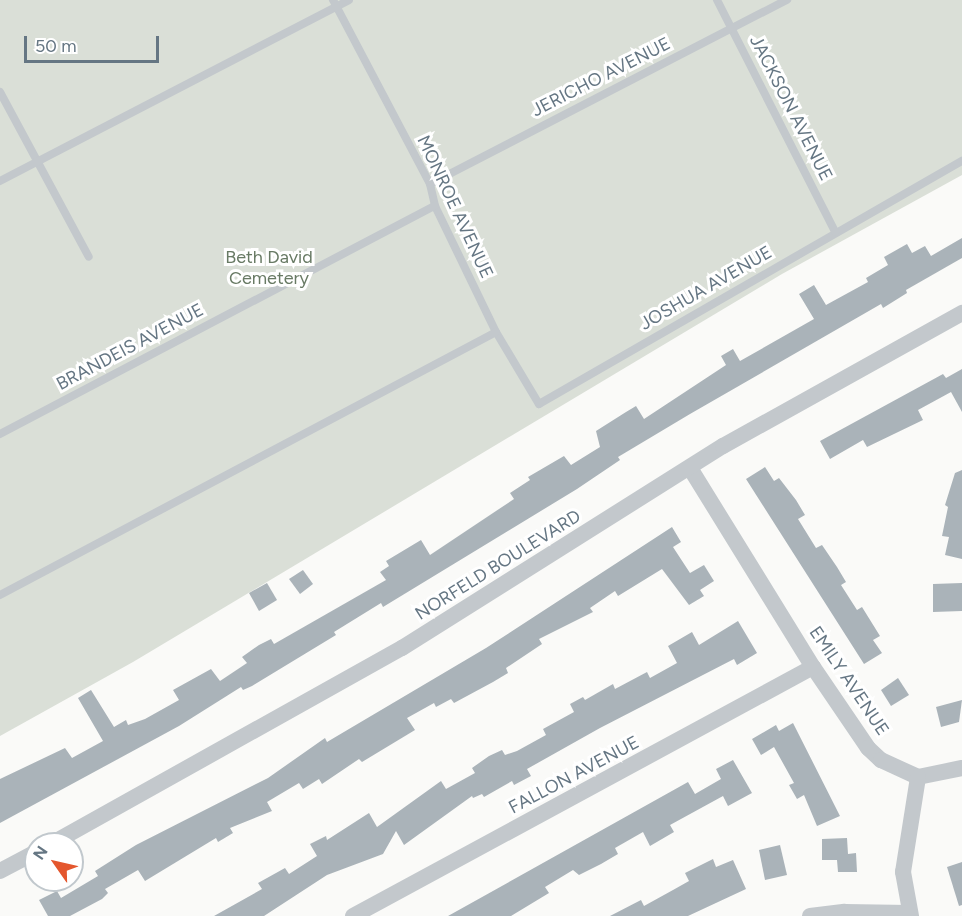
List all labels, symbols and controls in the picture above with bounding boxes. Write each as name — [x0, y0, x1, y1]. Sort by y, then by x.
scale bar — [27, 24, 162, 62]
street label: JACKSON AVENUE — [745, 32, 837, 184]
street label: JERICHO AVENUE — [528, 33, 674, 121]
text: 50 m — [35, 35, 77, 57]
street label: MONROE AVENUE — [412, 132, 498, 282]
street label: JOSHUA AVENUE — [636, 241, 776, 335]
park label: Beth David Cemetery — [225, 247, 313, 290]
street label: BRANDEIS AVENUE — [53, 299, 207, 395]
street label: NORFELD BOULEVARD — [411, 505, 585, 625]
street label: EMILY AVENUE — [805, 622, 893, 740]
street label: FALLON AVENUE — [505, 732, 643, 818]
north arrow — [24, 832, 84, 892]
text: N — [29, 842, 52, 863]

